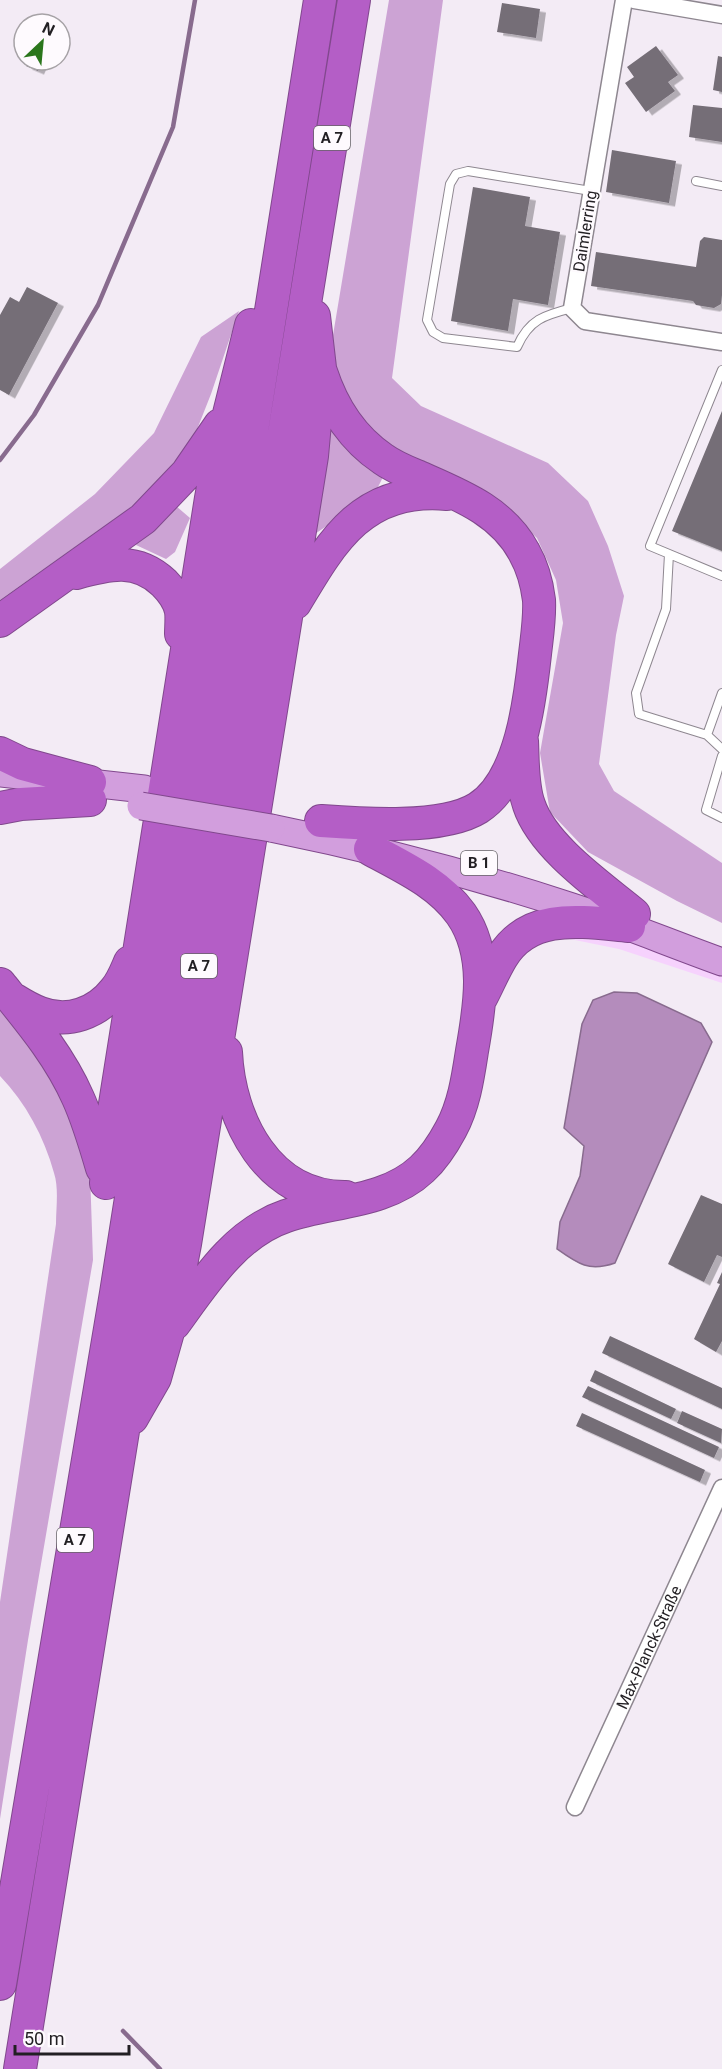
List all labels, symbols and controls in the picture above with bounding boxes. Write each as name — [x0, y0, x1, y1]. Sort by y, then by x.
north arrow — [12, 12, 72, 72]
text: N — [39, 18, 58, 40]
road number: A 7 — [314, 126, 350, 150]
street label: Daimlerring — [569, 189, 601, 273]
road number: B 1 — [461, 851, 497, 875]
road number: A 7 — [181, 954, 217, 978]
road number: A 7 — [57, 1528, 93, 1552]
street label: Max-Planck-Straße — [612, 1582, 685, 1712]
scale bar — [15, 2018, 129, 2056]
text: 50 m — [24, 2028, 64, 2049]

